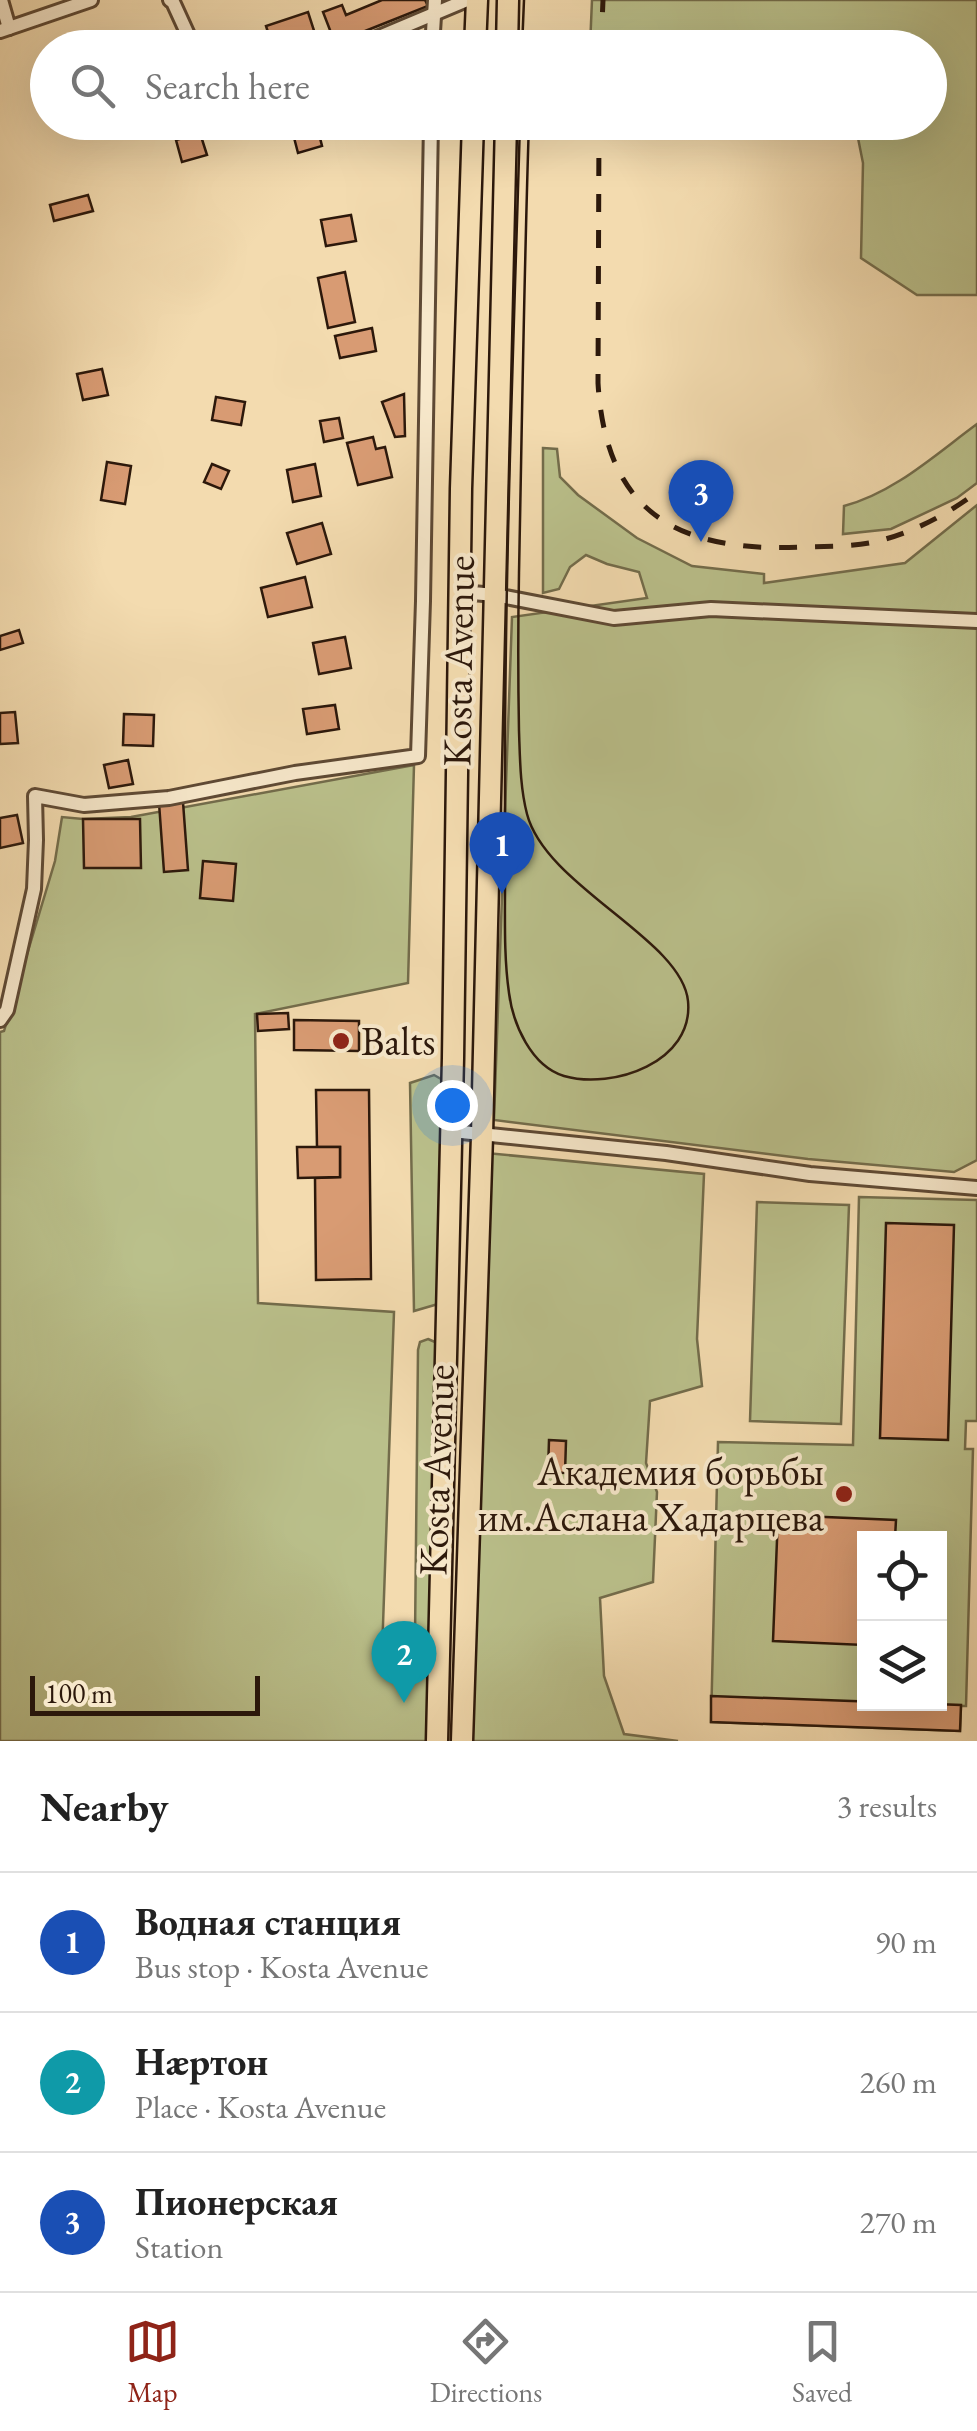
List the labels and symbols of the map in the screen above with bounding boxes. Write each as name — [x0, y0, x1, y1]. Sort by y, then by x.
pin: 3 — [668, 460, 734, 542]
street label: Kosta Avenue — [430, 555, 486, 767]
pin: 1 — [470, 812, 534, 894]
place label: Balts — [361, 1015, 436, 1067]
marker: Balts — [330, 1030, 352, 1052]
your location — [427, 1080, 478, 1131]
street label: Kosta Avenue — [406, 1364, 466, 1576]
place label: Академия борьбы им.Аслана Хадарцева — [477, 1445, 824, 1543]
marker: Академия борьбы им.Аслана Хадарцева — [833, 1483, 855, 1505]
pin: 2 — [372, 1620, 436, 1703]
scale bar — [30, 1671, 260, 1716]

